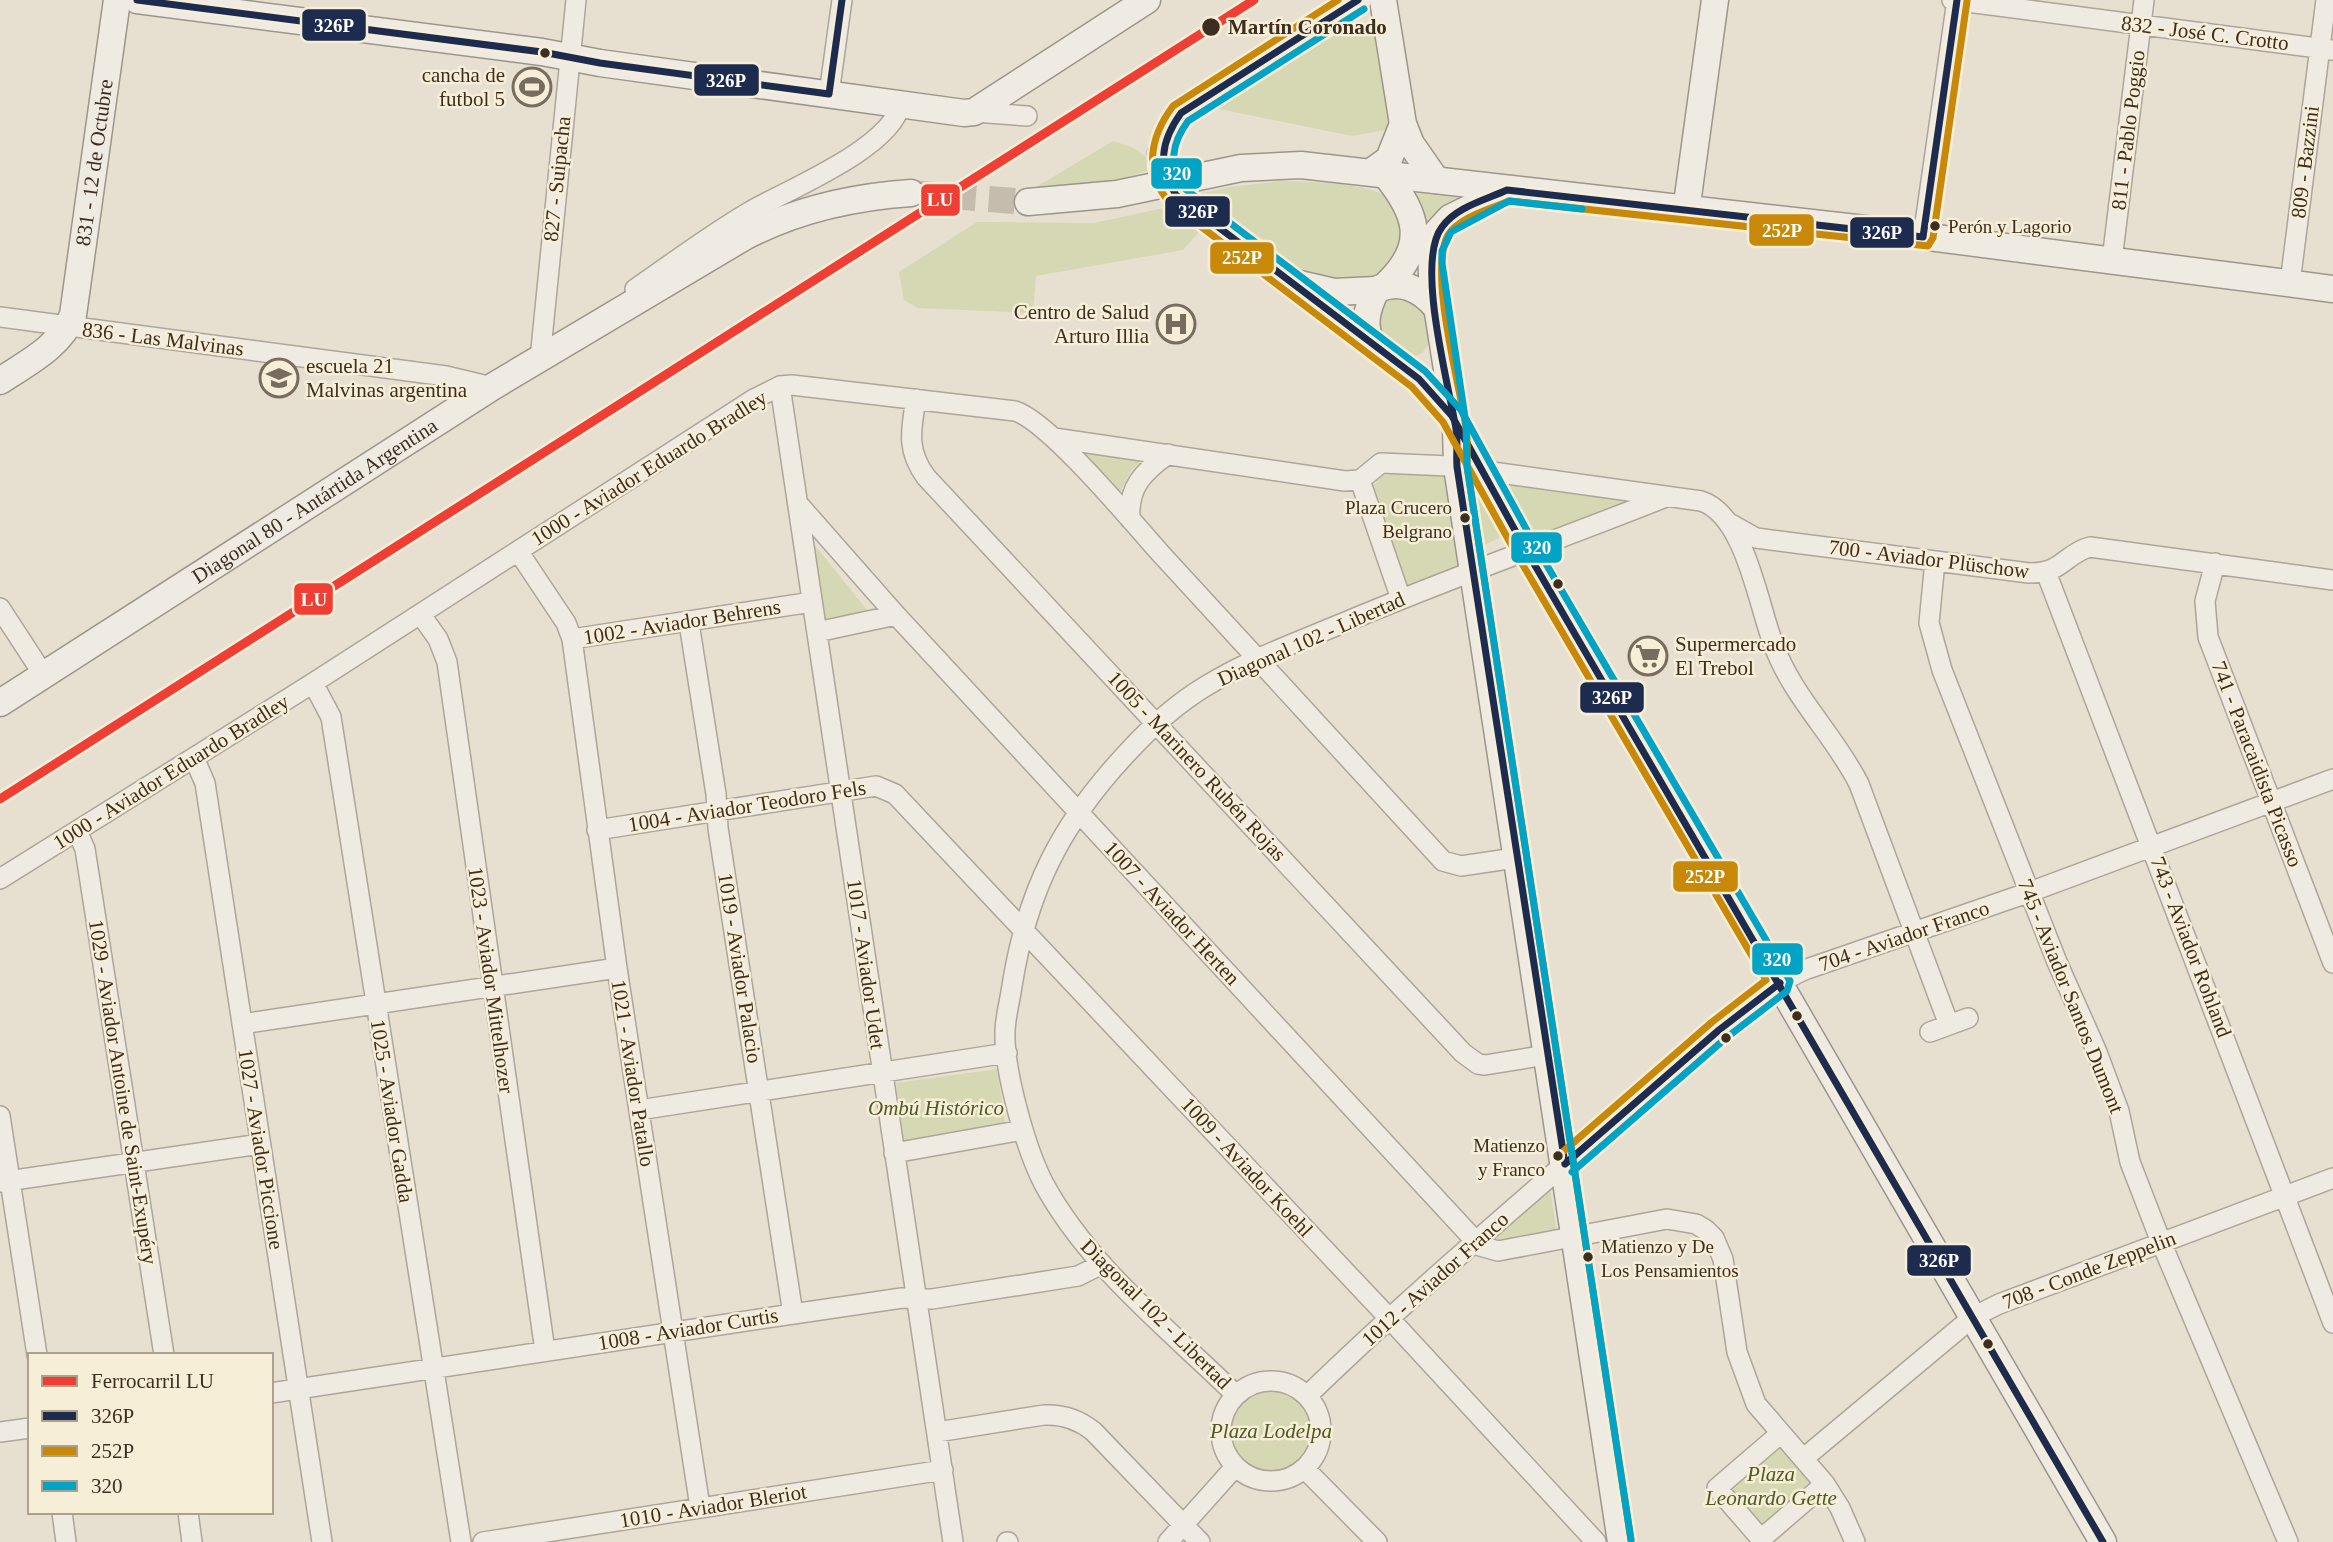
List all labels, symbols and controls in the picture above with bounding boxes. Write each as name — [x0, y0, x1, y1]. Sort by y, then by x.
line badge: 326P — [301, 8, 367, 42]
street label: 832 - José C. Crotto — [2120, 11, 2290, 55]
text: 326P — [314, 15, 354, 36]
place label: Martín Coronado — [1228, 15, 1387, 39]
marker: Martín Coronado — [1200, 16, 1222, 38]
unlabelled marker — [538, 46, 552, 60]
street label: 811 - Pablo Poggio — [2106, 49, 2150, 211]
place label: cancha de futbol 5 — [422, 63, 505, 111]
line badge: 326P — [693, 63, 760, 97]
sports icon: cancha de futbol 5 — [511, 66, 553, 108]
text: 326P — [706, 70, 746, 91]
street label: 831 - 12 de Octubre — [71, 78, 118, 247]
street label: 809 - Bazzini — [2286, 104, 2324, 220]
street label: 827 - Suipacha — [538, 114, 576, 243]
line badge: 320 — [1150, 157, 1203, 190]
text: 320 — [1163, 163, 1191, 184]
line badge: LU — [920, 183, 961, 217]
text: LU — [927, 189, 953, 210]
line badge: 326P — [1164, 195, 1231, 228]
text: 326P — [1178, 201, 1218, 222]
line badge: 252P — [1748, 213, 1815, 247]
line badge: 326P — [1849, 216, 1915, 249]
place label: Perón y Lagorio — [1948, 216, 2071, 237]
marker: Perón y Lagorio — [1928, 219, 1942, 233]
text: 252P — [1762, 220, 1802, 241]
text: 326P — [1862, 222, 1902, 243]
line badge: 252P — [1209, 241, 1275, 275]
text: 252P — [1222, 247, 1262, 268]
place label: Centro de Salud Arturo Illia — [1014, 300, 1150, 348]
hospital icon: Centro de Salud Arturo Illia — [1155, 303, 1197, 345]
street label: 836 - Las Malvinas — [81, 317, 245, 361]
place label: escuela 21 Malvinas argentina — [306, 354, 468, 402]
school or university icon: escuela 21 Malvinas argentina — [258, 357, 300, 399]
street label: 1000 - Aviador Eduardo Bradley — [527, 385, 772, 551]
street label: Diagonal 80 - Antártida Argentina — [188, 413, 442, 588]
place label: Plaza Crucero Belgrano — [1345, 497, 1452, 542]
marker: Plaza Crucero Belgrano — [1458, 511, 1472, 525]
line badge: 320 — [1510, 531, 1563, 564]
street label: 700 - Aviador Plüschow — [1827, 535, 2032, 583]
text: 320 — [1523, 537, 1551, 558]
unlabelled marker — [1551, 577, 1565, 591]
line badge: LU — [293, 582, 334, 616]
street label: Diagonal 102 - Libertad — [1214, 587, 1409, 691]
text: LU — [301, 589, 327, 610]
street label: 1002 - Aviador Behrens — [582, 595, 782, 649]
place label: Supermercado El Trebol — [1675, 632, 1796, 680]
supermarket icon: Supermercado El Trebol — [1627, 635, 1669, 677]
street label: 741 - Paracaidista Picasso — [2207, 658, 2307, 870]
street label: 1005 - Marinero Rubén Rojas — [1103, 666, 1291, 866]
line badge: 326P — [1579, 681, 1645, 714]
text: 326P — [1592, 687, 1632, 708]
street label: 1000 - Aviador Eduardo Bradley — [49, 689, 294, 855]
street label: 1004 - Aviador Teodoro Fels — [626, 775, 868, 837]
street label: 1007 - Aviador Herten — [1099, 836, 1245, 990]
street label: 743 - Aviador Rohland — [2145, 853, 2237, 1041]
line badge: 252P — [1672, 860, 1739, 893]
street label: 1023 - Aviador Mittelhozer — [463, 865, 519, 1095]
text: 252P — [1685, 866, 1725, 887]
street label: 1019 - Aviador Palacio — [713, 871, 767, 1065]
street label: 745 - Aviador Santos Dumont — [2013, 875, 2129, 1117]
street label: 1017 - Aviador Udet — [842, 877, 890, 1051]
street label: 704 - Aviador Franco — [1816, 896, 1992, 976]
street label: 1029 - Aviador Antoine de Saint-Exupéry — [84, 918, 162, 1267]
line badge: 320 — [1751, 942, 1804, 976]
text: 320 — [1763, 949, 1791, 970]
street label: 1021 - Aviador Patallo — [606, 978, 660, 1168]
unlabelled marker — [1790, 1009, 1804, 1023]
street label: 1025 - Aviador Gadda — [366, 1017, 418, 1205]
unlabelled marker — [1719, 1031, 1733, 1045]
street label: 1027 - Aviador Piccione — [233, 1047, 289, 1251]
street label: 1009 - Aviador Koehl — [1176, 1092, 1318, 1242]
park label: Ombú Histórico — [868, 1096, 1004, 1120]
place label: Matienzo y Franco — [1473, 1135, 1545, 1180]
marker: Matienzo y Franco — [1551, 1149, 1565, 1163]
street label: 1012 - Aviador Franco — [1357, 1207, 1513, 1351]
street label: 708 - Conde Zeppelin — [1999, 1226, 2180, 1314]
street label: Diagonal 102 - Libertad — [1076, 1234, 1236, 1394]
place label: Matienzo y De Los Pensamientos — [1601, 1236, 1739, 1281]
line badge: 326P — [1906, 1244, 1972, 1277]
marker: Matienzo y De Los Pensamientos — [1581, 1250, 1595, 1264]
text: 326P — [1919, 1250, 1959, 1271]
street label: 1008 - Aviador Curtis — [596, 1303, 780, 1355]
unlabelled marker — [1981, 1337, 1995, 1351]
legend — [28, 1353, 273, 1514]
text: Ferrocarril LU — [91, 1369, 214, 1393]
text: 326P — [91, 1404, 134, 1428]
park label: Plaza Lodelpa — [1209, 1419, 1332, 1443]
text: 252P — [91, 1439, 134, 1463]
park label: Plaza Leonardo Gette — [1704, 1462, 1837, 1510]
text: 320 — [91, 1474, 123, 1498]
street label: 1010 - Aviador Bleriot — [618, 1479, 808, 1533]

